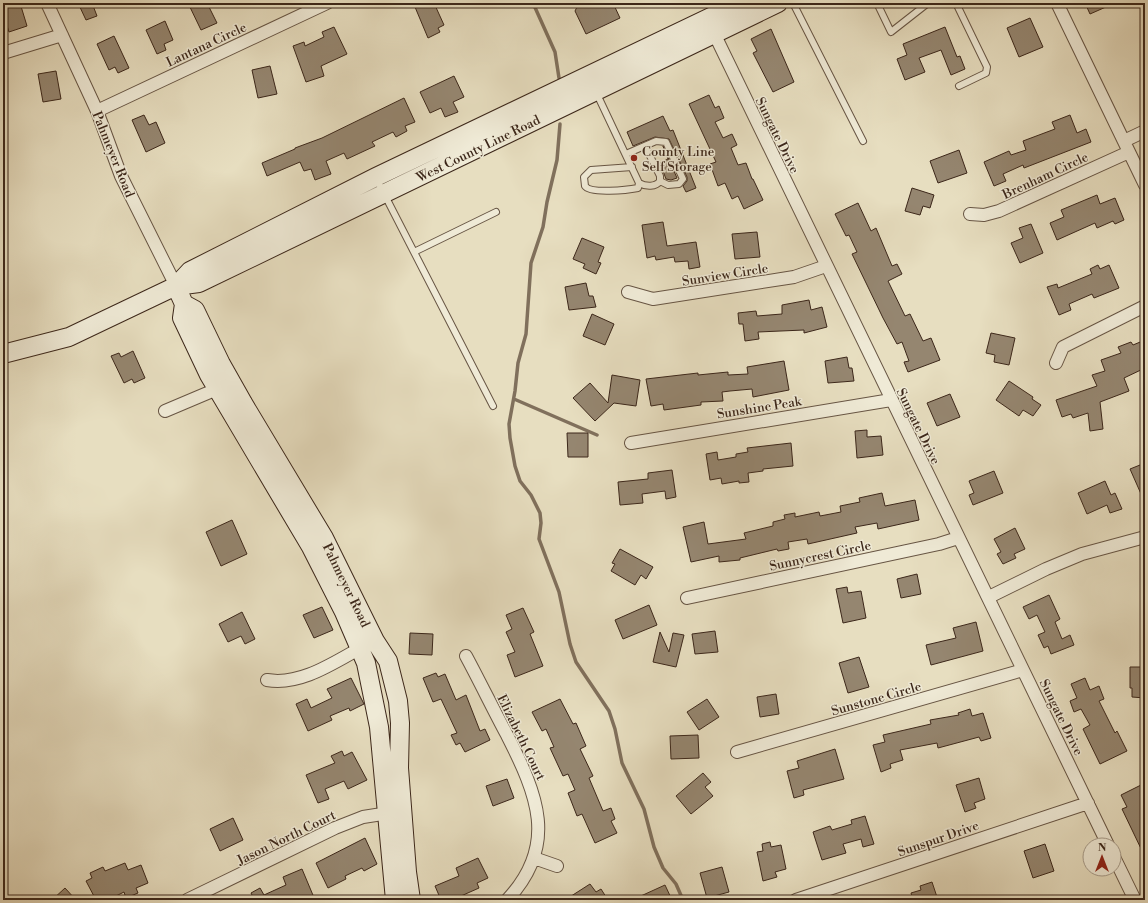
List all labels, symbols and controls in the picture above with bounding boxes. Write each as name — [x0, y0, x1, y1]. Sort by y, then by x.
street label: Lantana Circle — [164, 19, 250, 71]
street label: Sungate Drive — [752, 95, 803, 177]
street label: Pahmeyer Road — [89, 109, 138, 200]
street label: West County Line Road — [413, 112, 543, 186]
place label: County Line Self Storage — [642, 144, 715, 175]
street label: Brenham Circle — [999, 149, 1091, 203]
marker: County Line Self Storage — [629, 153, 639, 163]
street label: Sunview Circle — [681, 260, 770, 290]
street label: Sungate Drive — [893, 386, 944, 468]
street label: Sunshine Peak — [716, 393, 804, 423]
street label: Sunnycrest Circle — [768, 537, 873, 575]
street label: Pahmeyer Road — [319, 541, 374, 631]
street label: Sungate Drive — [1036, 677, 1087, 759]
street label: Sunstone Circle — [830, 678, 923, 719]
street label: Elizabeth Court — [493, 692, 549, 783]
street label: Jason North Court — [234, 807, 339, 869]
street label: Sunspur Drive — [896, 817, 981, 860]
north arrow — [1082, 837, 1122, 877]
text: N — [1098, 841, 1107, 855]

